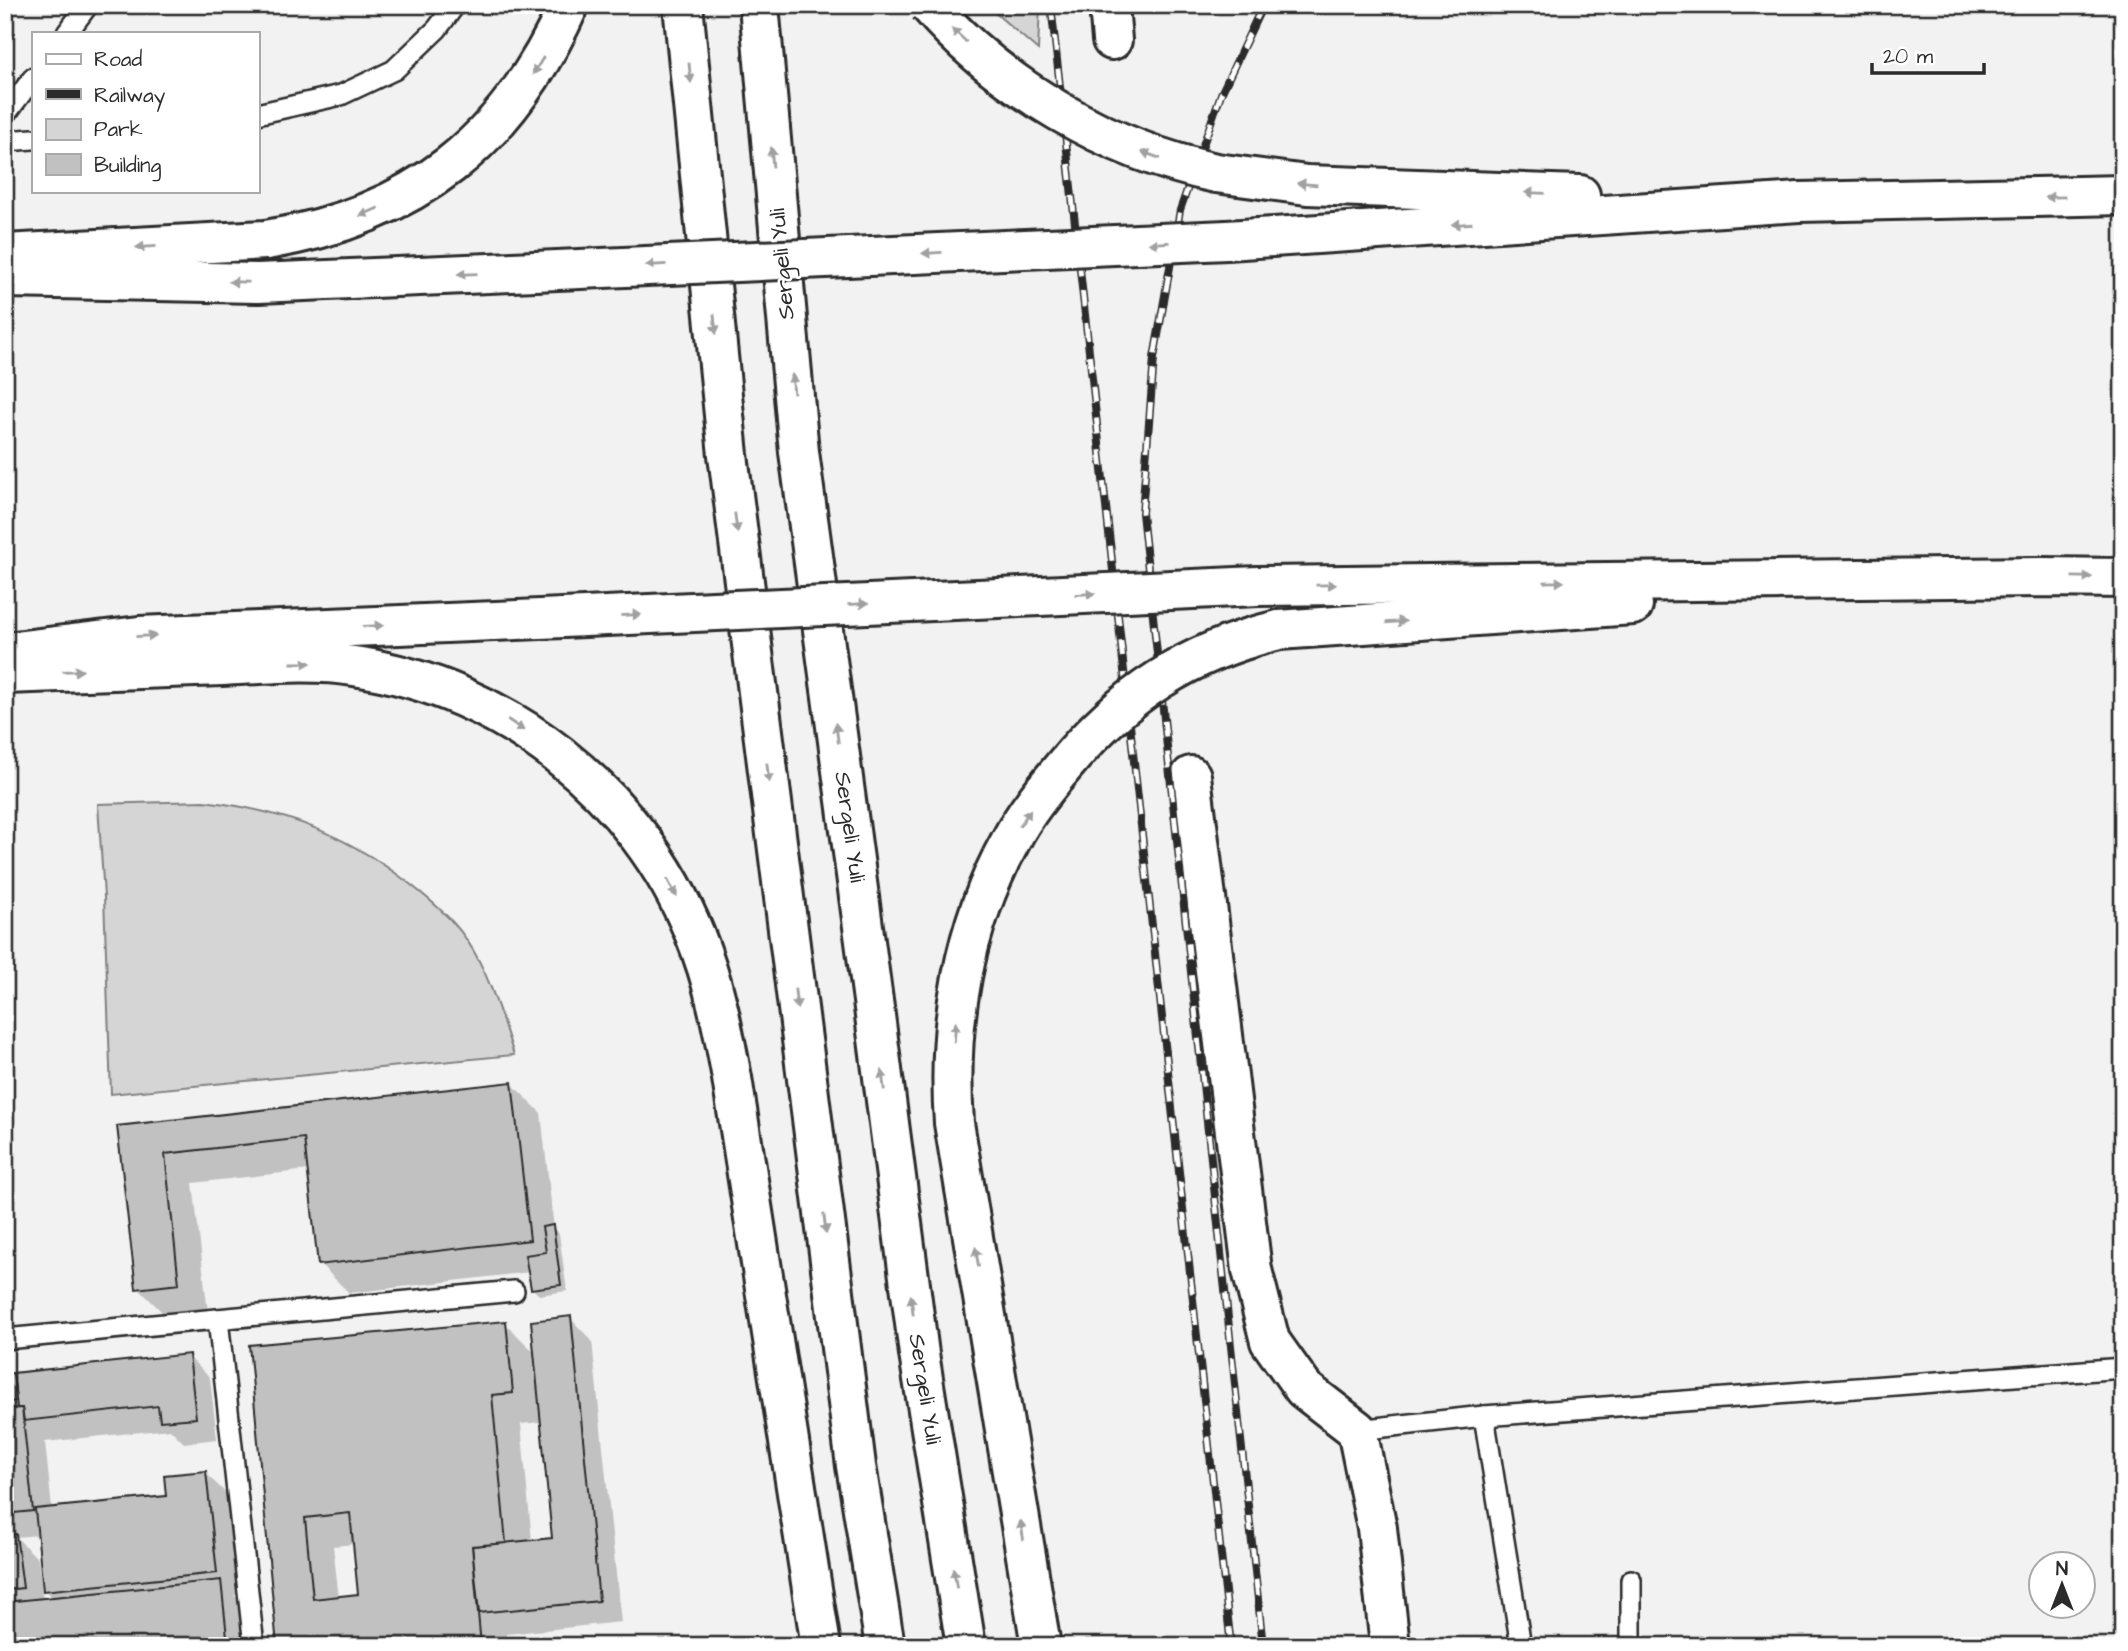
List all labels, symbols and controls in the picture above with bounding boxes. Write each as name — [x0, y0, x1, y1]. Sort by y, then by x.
one-way arrow — [950, 27, 968, 43]
legend — [32, 32, 259, 192]
scale bar — [1872, 32, 1984, 76]
text: 20 m — [1883, 42, 1934, 71]
text: Road — [94, 45, 142, 74]
one-way arrow — [532, 56, 545, 76]
one-way arrow — [685, 62, 696, 84]
text: Railway — [94, 81, 166, 112]
text: Park — [94, 115, 143, 144]
one-way arrow — [766, 146, 777, 168]
one-way arrow — [1140, 149, 1161, 160]
text: Building — [94, 151, 162, 182]
one-way arrow — [1296, 178, 1318, 189]
one-way arrow — [1523, 187, 1545, 199]
one-way arrow — [2043, 191, 2065, 202]
one-way arrow — [359, 206, 379, 218]
street label: Sergeli Yuli — [761, 206, 804, 321]
one-way arrow — [1450, 219, 1472, 230]
one-way arrow — [1148, 238, 1170, 249]
one-way arrow — [134, 241, 156, 252]
one-way arrow — [921, 248, 943, 259]
one-way arrow — [644, 260, 666, 271]
one-way arrow — [455, 268, 477, 279]
one-way arrow — [228, 277, 250, 288]
one-way arrow — [710, 313, 721, 335]
one-way arrow — [787, 373, 798, 395]
one-way arrow — [731, 512, 742, 534]
one-way arrow — [2071, 572, 2093, 583]
one-way arrow — [1543, 576, 1565, 588]
one-way arrow — [1315, 579, 1337, 591]
one-way arrow — [1074, 588, 1096, 599]
one-way arrow — [847, 599, 869, 610]
one-way arrow — [620, 609, 642, 620]
one-way arrow — [1385, 616, 1407, 627]
one-way arrow — [363, 620, 385, 631]
one-way arrow — [135, 630, 157, 641]
one-way arrow — [290, 657, 312, 669]
one-way arrow — [63, 666, 85, 677]
one-way arrow — [507, 718, 526, 731]
one-way arrow — [831, 722, 842, 744]
one-way arrow — [762, 762, 773, 784]
street label: Sergeli Yuli — [825, 770, 874, 885]
one-way arrow — [1018, 808, 1031, 827]
one-way arrow — [666, 878, 678, 897]
one-way arrow — [790, 988, 801, 1010]
one-way arrow — [949, 1021, 960, 1043]
one-way arrow — [878, 1068, 889, 1090]
one-way arrow — [819, 1213, 830, 1235]
one-way arrow — [971, 1246, 982, 1268]
one-way arrow — [907, 1294, 918, 1316]
street label: Sergeli Yuli — [899, 1331, 950, 1447]
one-way arrow — [1016, 1519, 1027, 1541]
north arrow — [2026, 1550, 2096, 1620]
text: N — [2056, 1556, 2068, 1583]
one-way arrow — [949, 1567, 960, 1589]

